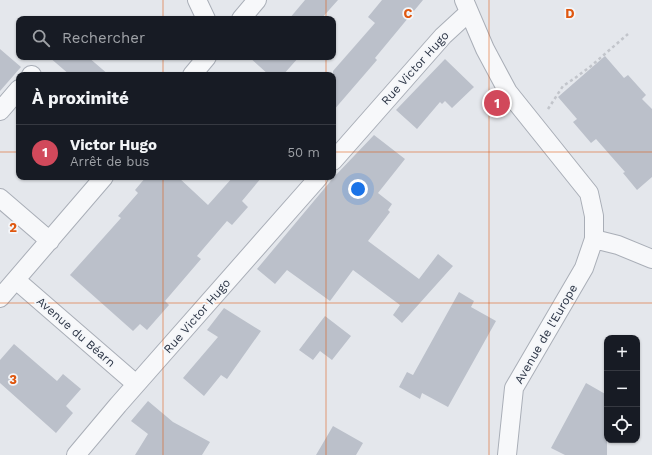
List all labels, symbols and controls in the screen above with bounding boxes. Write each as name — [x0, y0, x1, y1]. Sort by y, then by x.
text: C — [404, 6, 413, 21]
text: D — [565, 6, 575, 21]
search box — [16, 16, 336, 60]
icon: search — [30, 27, 52, 49]
street label: Rue Victor Hugo — [378, 28, 452, 108]
text: Rechercher — [62, 29, 145, 47]
text: À proximité — [32, 88, 129, 108]
pin: 1 — [484, 88, 510, 118]
text: Victor Hugo — [70, 136, 157, 154]
text: 1 — [42, 145, 48, 160]
text: 50 m — [288, 145, 320, 160]
text: Arrêt de bus — [70, 154, 149, 169]
your location — [348, 179, 368, 199]
text: 2 — [9, 220, 17, 235]
street label: Rue Victor Hugo — [161, 276, 233, 356]
street label: Avenue de l'Europe — [512, 282, 580, 386]
street label: Avenue du Béarn — [34, 294, 118, 370]
map controls — [604, 335, 640, 443]
button: + — [604, 335, 640, 371]
button: − — [604, 371, 640, 407]
text: 3 — [9, 372, 17, 387]
button: locate — [604, 407, 640, 443]

